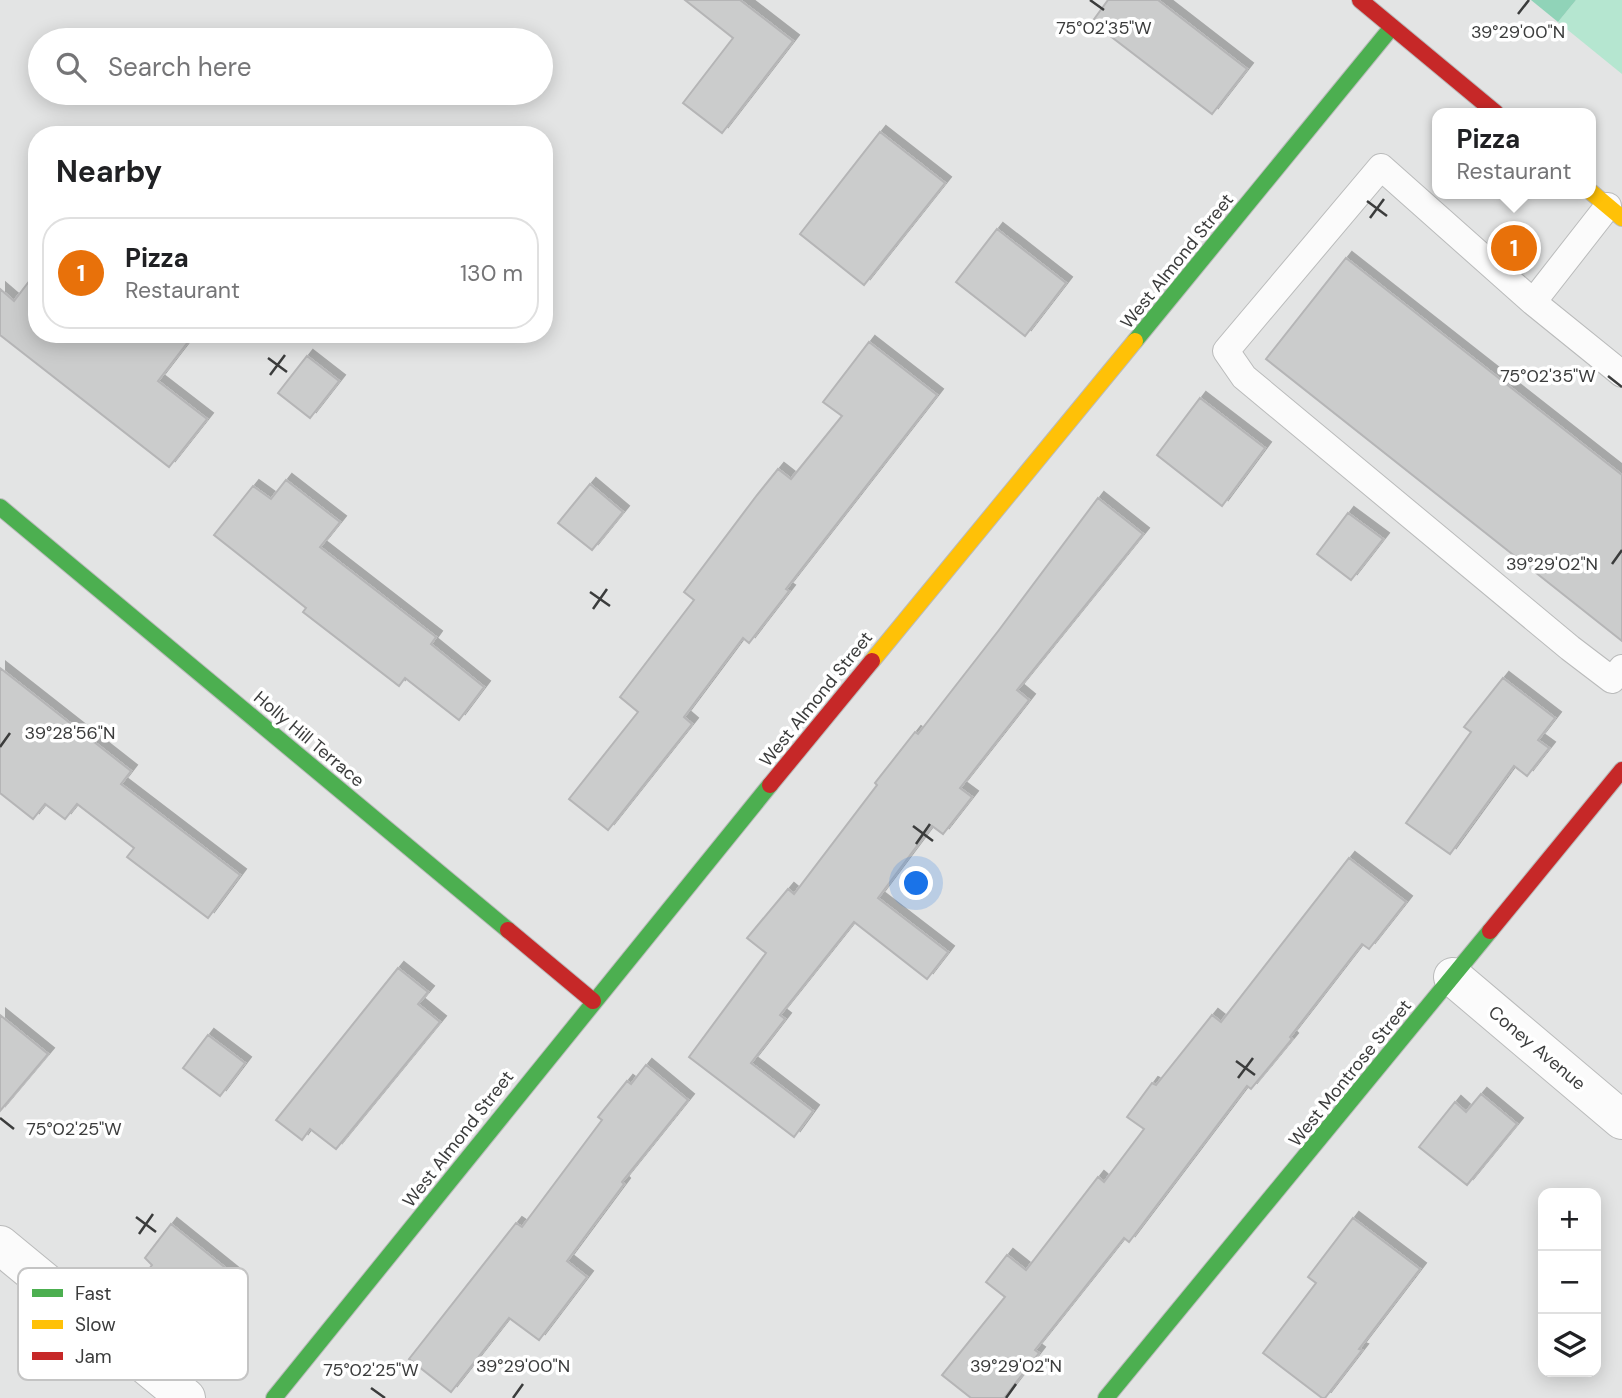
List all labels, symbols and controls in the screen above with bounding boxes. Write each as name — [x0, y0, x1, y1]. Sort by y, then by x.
text: 75°02'35"W — [1056, 16, 1152, 40]
text: 39°29'00"N — [1471, 20, 1565, 44]
search box — [28, 28, 553, 105]
icon: search — [52, 48, 90, 86]
text: Search here — [108, 50, 251, 84]
popup — [1432, 108, 1596, 199]
text: Pizza — [1456, 122, 1520, 156]
text: Nearby — [56, 152, 162, 191]
text: Restaurant — [1456, 156, 1572, 186]
street label: West Almond Street — [1115, 188, 1239, 334]
pin: 1 — [1491, 222, 1537, 274]
text: Pizza — [125, 241, 189, 275]
text: 1 — [77, 258, 85, 288]
text: 130 m — [460, 258, 523, 288]
text: Restaurant — [125, 275, 240, 305]
text: 75°02'35"W — [1500, 364, 1596, 388]
text: 39°29'02"N — [1506, 552, 1598, 576]
street label: West Almond Street — [754, 626, 878, 772]
street label: Holly Hill Terrace — [249, 686, 369, 792]
text: 39°28'56"N — [25, 721, 115, 745]
your location — [899, 866, 933, 900]
street label: West Montrose Street — [1283, 995, 1417, 1151]
street label: Coney Avenue — [1483, 1000, 1591, 1096]
street label: West Almond Street — [397, 1066, 519, 1212]
text: 75°02'25"W — [26, 1117, 122, 1141]
map controls — [1538, 1188, 1601, 1377]
button: + — [1538, 1188, 1601, 1251]
button: − — [1538, 1251, 1601, 1314]
legend — [18, 1268, 248, 1380]
text: Fast — [75, 1281, 111, 1306]
text: Slow — [75, 1312, 116, 1337]
button: layers — [1538, 1314, 1601, 1377]
text: Jam — [75, 1344, 112, 1369]
text: 39°29'00"N — [476, 1354, 570, 1378]
text: 39°29'02"N — [970, 1354, 1062, 1378]
text: 75°02'25"W — [323, 1358, 419, 1382]

